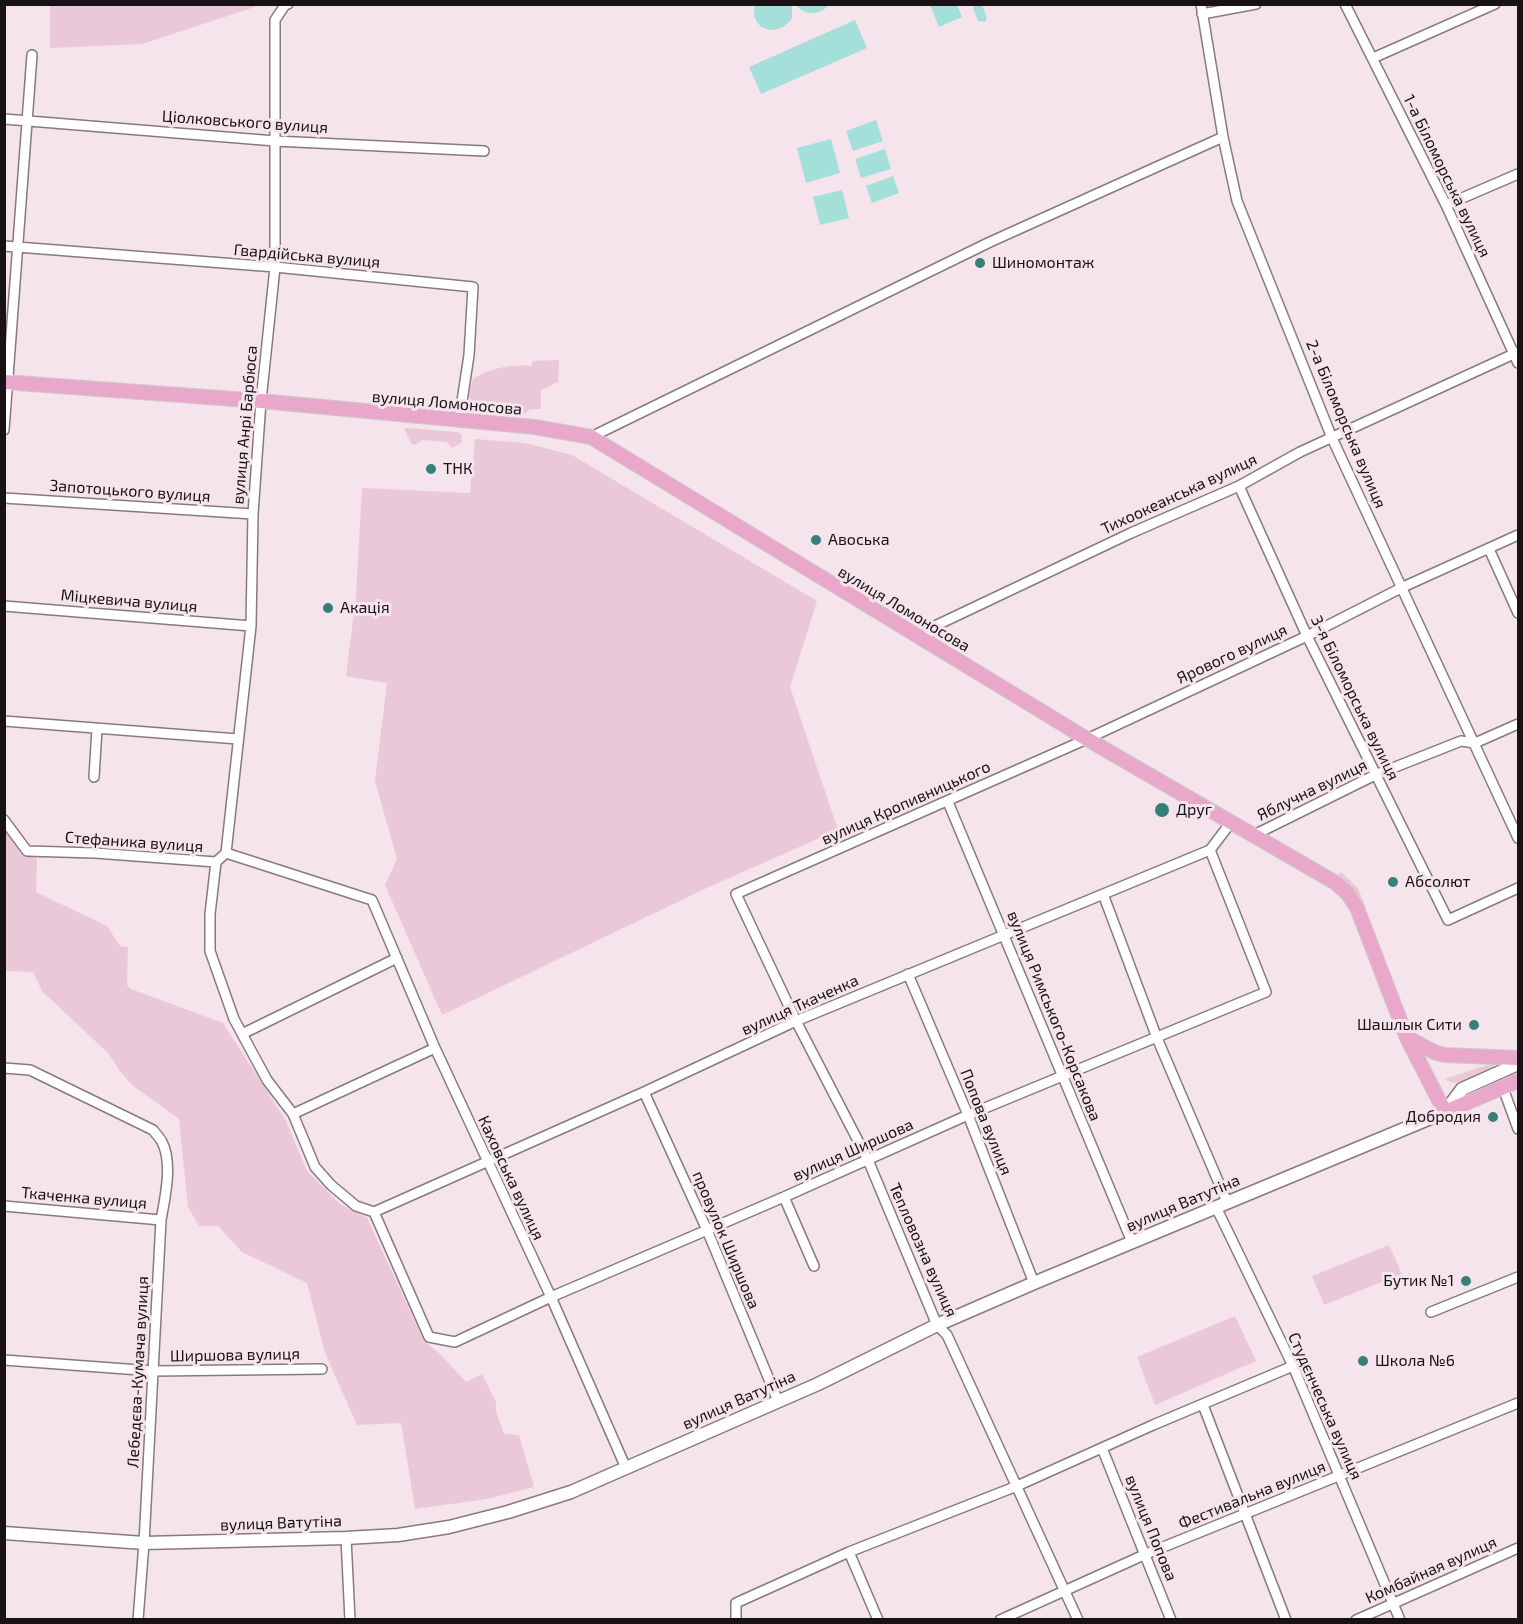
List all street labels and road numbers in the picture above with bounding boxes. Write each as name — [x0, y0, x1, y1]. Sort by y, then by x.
street label: 1-а Біломорська вулиця — [1399, 92, 1495, 260]
street label: Ціолковського вулиця — [161, 107, 329, 137]
street label: Гвардійська вулиця — [233, 240, 381, 272]
street label: 2-а Біломорська вулиця — [1302, 337, 1390, 511]
street label: вулиця Анрі Барбюса — [228, 345, 262, 505]
street label: вулиця Ломоносова — [371, 387, 523, 419]
street label: Тихоокеанська вулиця — [1098, 449, 1260, 539]
street label: Запотоцького вулиця — [49, 476, 211, 506]
street label: вулиця Ломоносова — [835, 562, 973, 656]
street label: Міцкевича вулиця — [60, 585, 198, 617]
street label: 3-я Біломорська вулиця — [1307, 613, 1403, 783]
street label: Ярового вулиця — [1174, 620, 1290, 688]
street label: Яблучна вулиця — [1254, 755, 1370, 825]
street label: вулиця Кропивницького — [819, 757, 993, 849]
street label: Стефаника вулиця — [64, 828, 204, 856]
street label: вулиця Римського-Корсакова — [1003, 908, 1105, 1124]
street label: вулиця Ткаченка — [739, 971, 861, 1039]
street label: Попова вулиця — [956, 1066, 1016, 1178]
street label: Каховська вулиця — [474, 1113, 548, 1243]
street label: вулиця Ширшова — [790, 1115, 916, 1185]
street label: провулок Ширшова — [688, 1168, 764, 1312]
street label: вулиця Ватутіна — [1123, 1170, 1243, 1236]
street label: Тепловозна вулиця — [885, 1180, 961, 1320]
street label: Ткаченка вулиця — [20, 1183, 148, 1213]
street label: Лебедєва-Кумача вулиця — [123, 1276, 153, 1468]
street label: Студєнчеська вулиця — [1284, 1329, 1366, 1483]
street label: Ширшова вулиця — [170, 1344, 300, 1366]
street label: вулиця Ватутіна — [679, 1366, 799, 1434]
street label: Фестивальна вулиця — [1176, 1457, 1328, 1533]
street label: вулиця Попова — [1121, 1472, 1181, 1584]
street label: вулиця Ватутіна — [220, 1511, 342, 1535]
street label: Комбайная вулиця — [1362, 1532, 1500, 1608]

